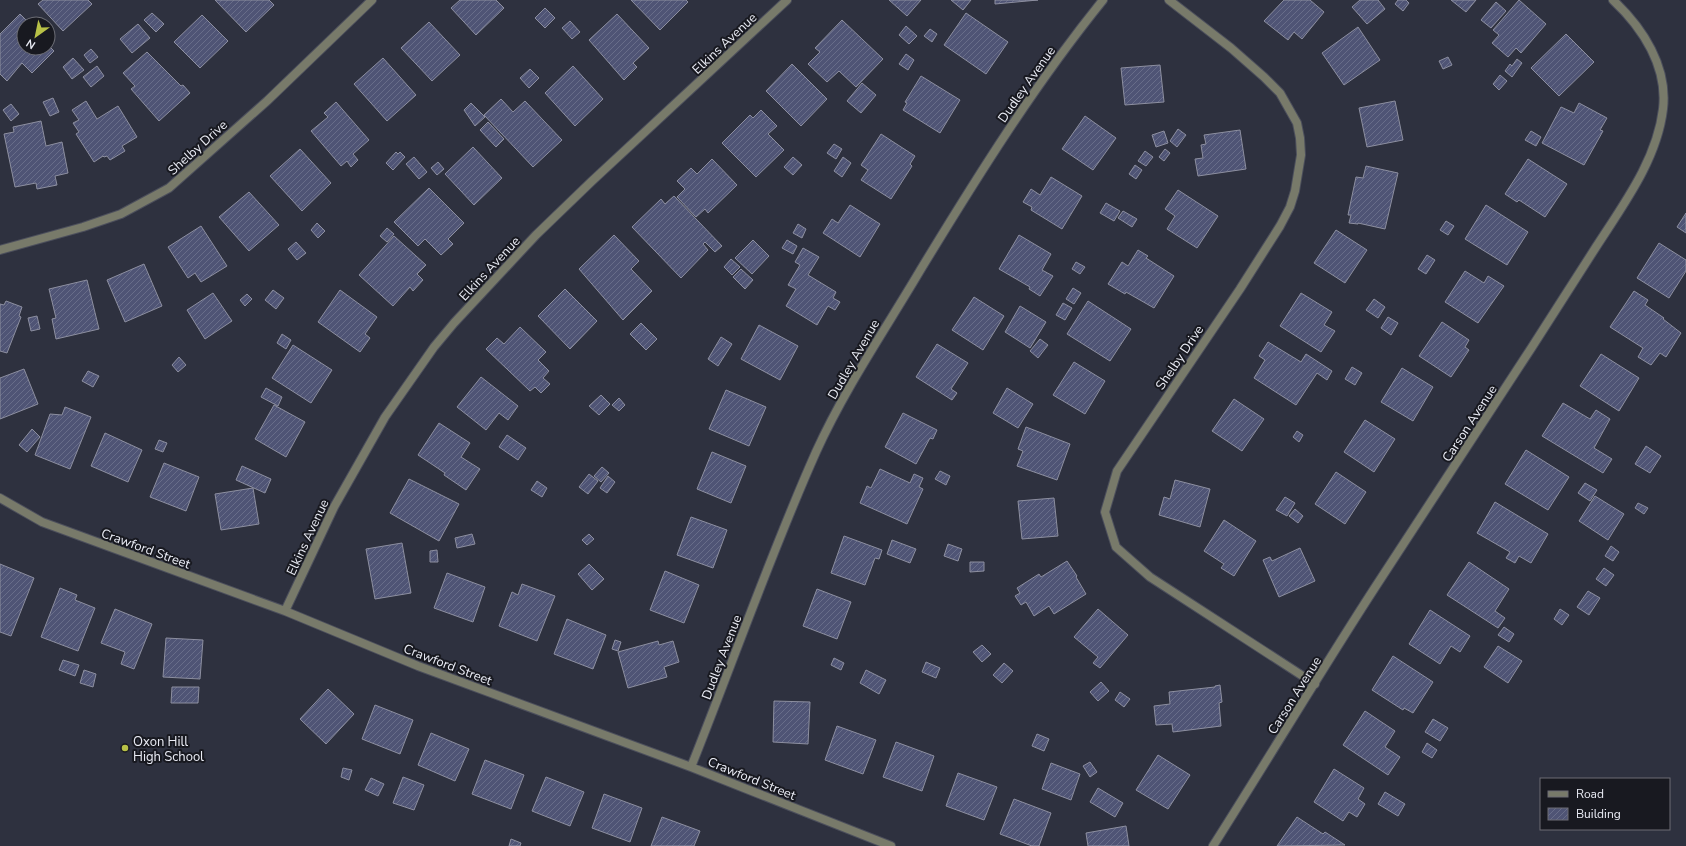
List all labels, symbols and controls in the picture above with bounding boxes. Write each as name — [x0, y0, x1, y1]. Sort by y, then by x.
street label: Elkins Avenue — [688, 9, 761, 78]
north arrow — [16, 16, 56, 56]
text: N — [23, 35, 38, 52]
street label: Dudley Avenue — [994, 43, 1060, 126]
street label: Shelby Drive — [164, 116, 231, 179]
street label: Elkins Avenue — [455, 232, 524, 305]
street label: Dudley Avenue — [824, 316, 884, 403]
street label: Shelby Drive — [1152, 322, 1208, 393]
street label: Carson Avenue — [1438, 381, 1502, 466]
street label: Elkins Avenue — [282, 496, 333, 578]
street label: Crawford Street — [99, 524, 193, 574]
street label: Dudley Avenue — [698, 612, 746, 702]
street label: Crawford Street — [401, 640, 495, 690]
street label: Carson Avenue — [1264, 653, 1326, 738]
place label: Oxon Hill High School — [133, 733, 204, 766]
marker: Oxon Hill High School — [120, 743, 130, 753]
street label: Crawford Street — [705, 753, 799, 805]
legend — [1540, 778, 1670, 830]
text: Road — [1576, 786, 1604, 802]
text: Building — [1576, 806, 1621, 822]

